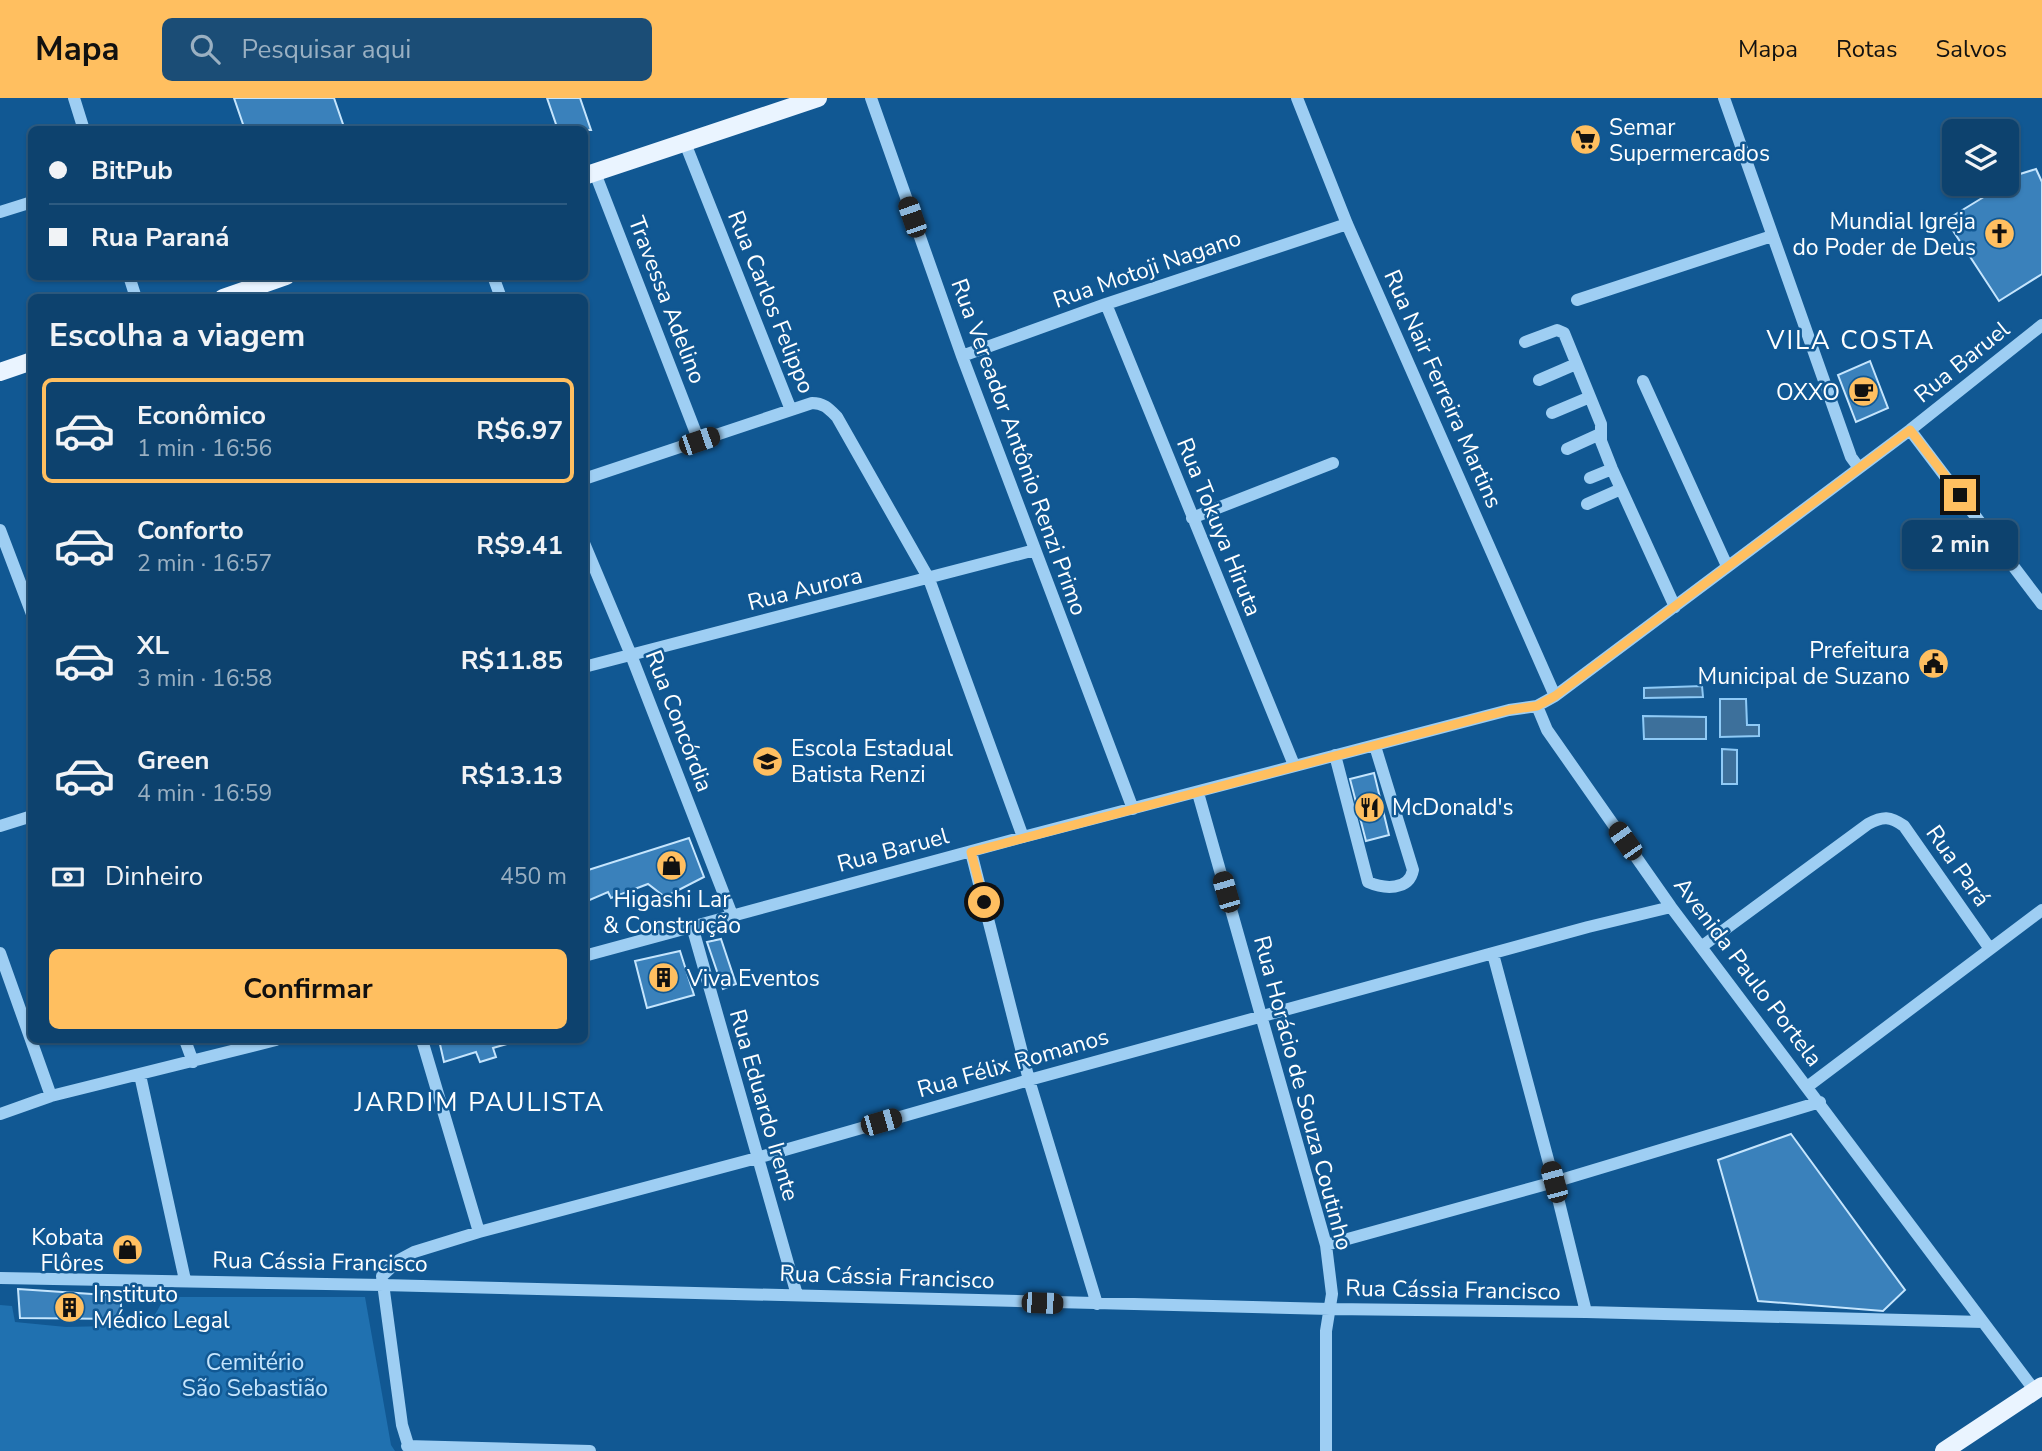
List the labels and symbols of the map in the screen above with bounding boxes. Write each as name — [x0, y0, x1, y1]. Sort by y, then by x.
place label: Semar Supermercados — [1609, 112, 1770, 169]
supermarket icon: Semar Supermercados — [1569, 123, 1603, 157]
car — [896, 194, 929, 240]
street label: Rua Carlos Felippo — [720, 206, 822, 398]
place label: Mundial Igreja do Poder de Deus — [1792, 206, 1976, 263]
street label: Travessa Adelino — [621, 212, 713, 388]
church icon: Mundial Igreja do Poder de Deus — [1982, 217, 2016, 251]
street label: Rua Motoji Nagano — [1049, 222, 1245, 316]
street label: Rua Nair Ferreira Martins — [1376, 265, 1510, 513]
street label: Rua Vereador Antônio Renzi Primo — [943, 274, 1095, 620]
street label: Rua Baruel — [1908, 314, 2016, 410]
district label: VILA COSTA — [1766, 323, 1935, 358]
cafe icon: OXXO — [1846, 375, 1880, 409]
place label: OXXO — [1776, 377, 1840, 408]
car — [676, 424, 723, 458]
street label: Rua Tokuya Hiruta — [1169, 433, 1269, 621]
route end — [1944, 479, 1976, 511]
callout: 2 min — [1902, 520, 2018, 569]
street label: Rua Aurora — [744, 560, 866, 618]
place label: Prefeitura Municipal de Suzano — [1698, 635, 1910, 692]
street label: Rua Concórdia — [638, 646, 720, 796]
public building icon: Prefeitura Municipal de Suzano — [1916, 646, 1950, 680]
place label: Escola Estadual Batista Renzi — [791, 733, 953, 790]
school or university icon: Escola Estadual Batista Renzi — [751, 744, 785, 778]
restaurant icon: McDonald's — [1352, 790, 1386, 824]
place label: McDonald's — [1392, 792, 1514, 823]
car — [1605, 818, 1646, 864]
street label: Rua Pará — [1919, 819, 1997, 913]
street label: Rua Baruel — [834, 820, 952, 880]
shop icon: Higashi Lar & Construção — [655, 848, 689, 882]
car — [1211, 869, 1242, 915]
street label: Avenida Paulo Portela — [1667, 871, 1829, 1073]
place label: Higashi Lar & Construção — [603, 884, 741, 941]
route start — [968, 886, 1000, 918]
street label: Rua Horácio de Souza Coutinho — [1246, 932, 1360, 1254]
building icon: Viva Eventos — [647, 961, 681, 995]
place label: Viva Eventos — [686, 963, 820, 994]
street label: Rua Eduardo Irente — [722, 1006, 806, 1204]
street label: Rua Félix Romanos — [914, 1021, 1112, 1105]
district label: JARDIM PAULISTA — [354, 1085, 605, 1120]
car — [858, 1106, 905, 1138]
car — [1539, 1159, 1570, 1205]
place label: Kobata Flôres — [31, 1222, 104, 1279]
shop icon: Kobata Flôres — [110, 1233, 144, 1267]
street label: Rua Cássia Francisco — [212, 1245, 428, 1279]
street label: Rua Cássia Francisco — [779, 1258, 995, 1296]
street label: Rua Cássia Francisco — [1345, 1273, 1561, 1307]
place label: Instituto Médico Legal — [93, 1279, 230, 1336]
building icon: Instituto Médico Legal — [53, 1290, 87, 1324]
car — [1021, 1292, 1064, 1314]
park label: Cemitério São Sebastião — [182, 1347, 328, 1404]

